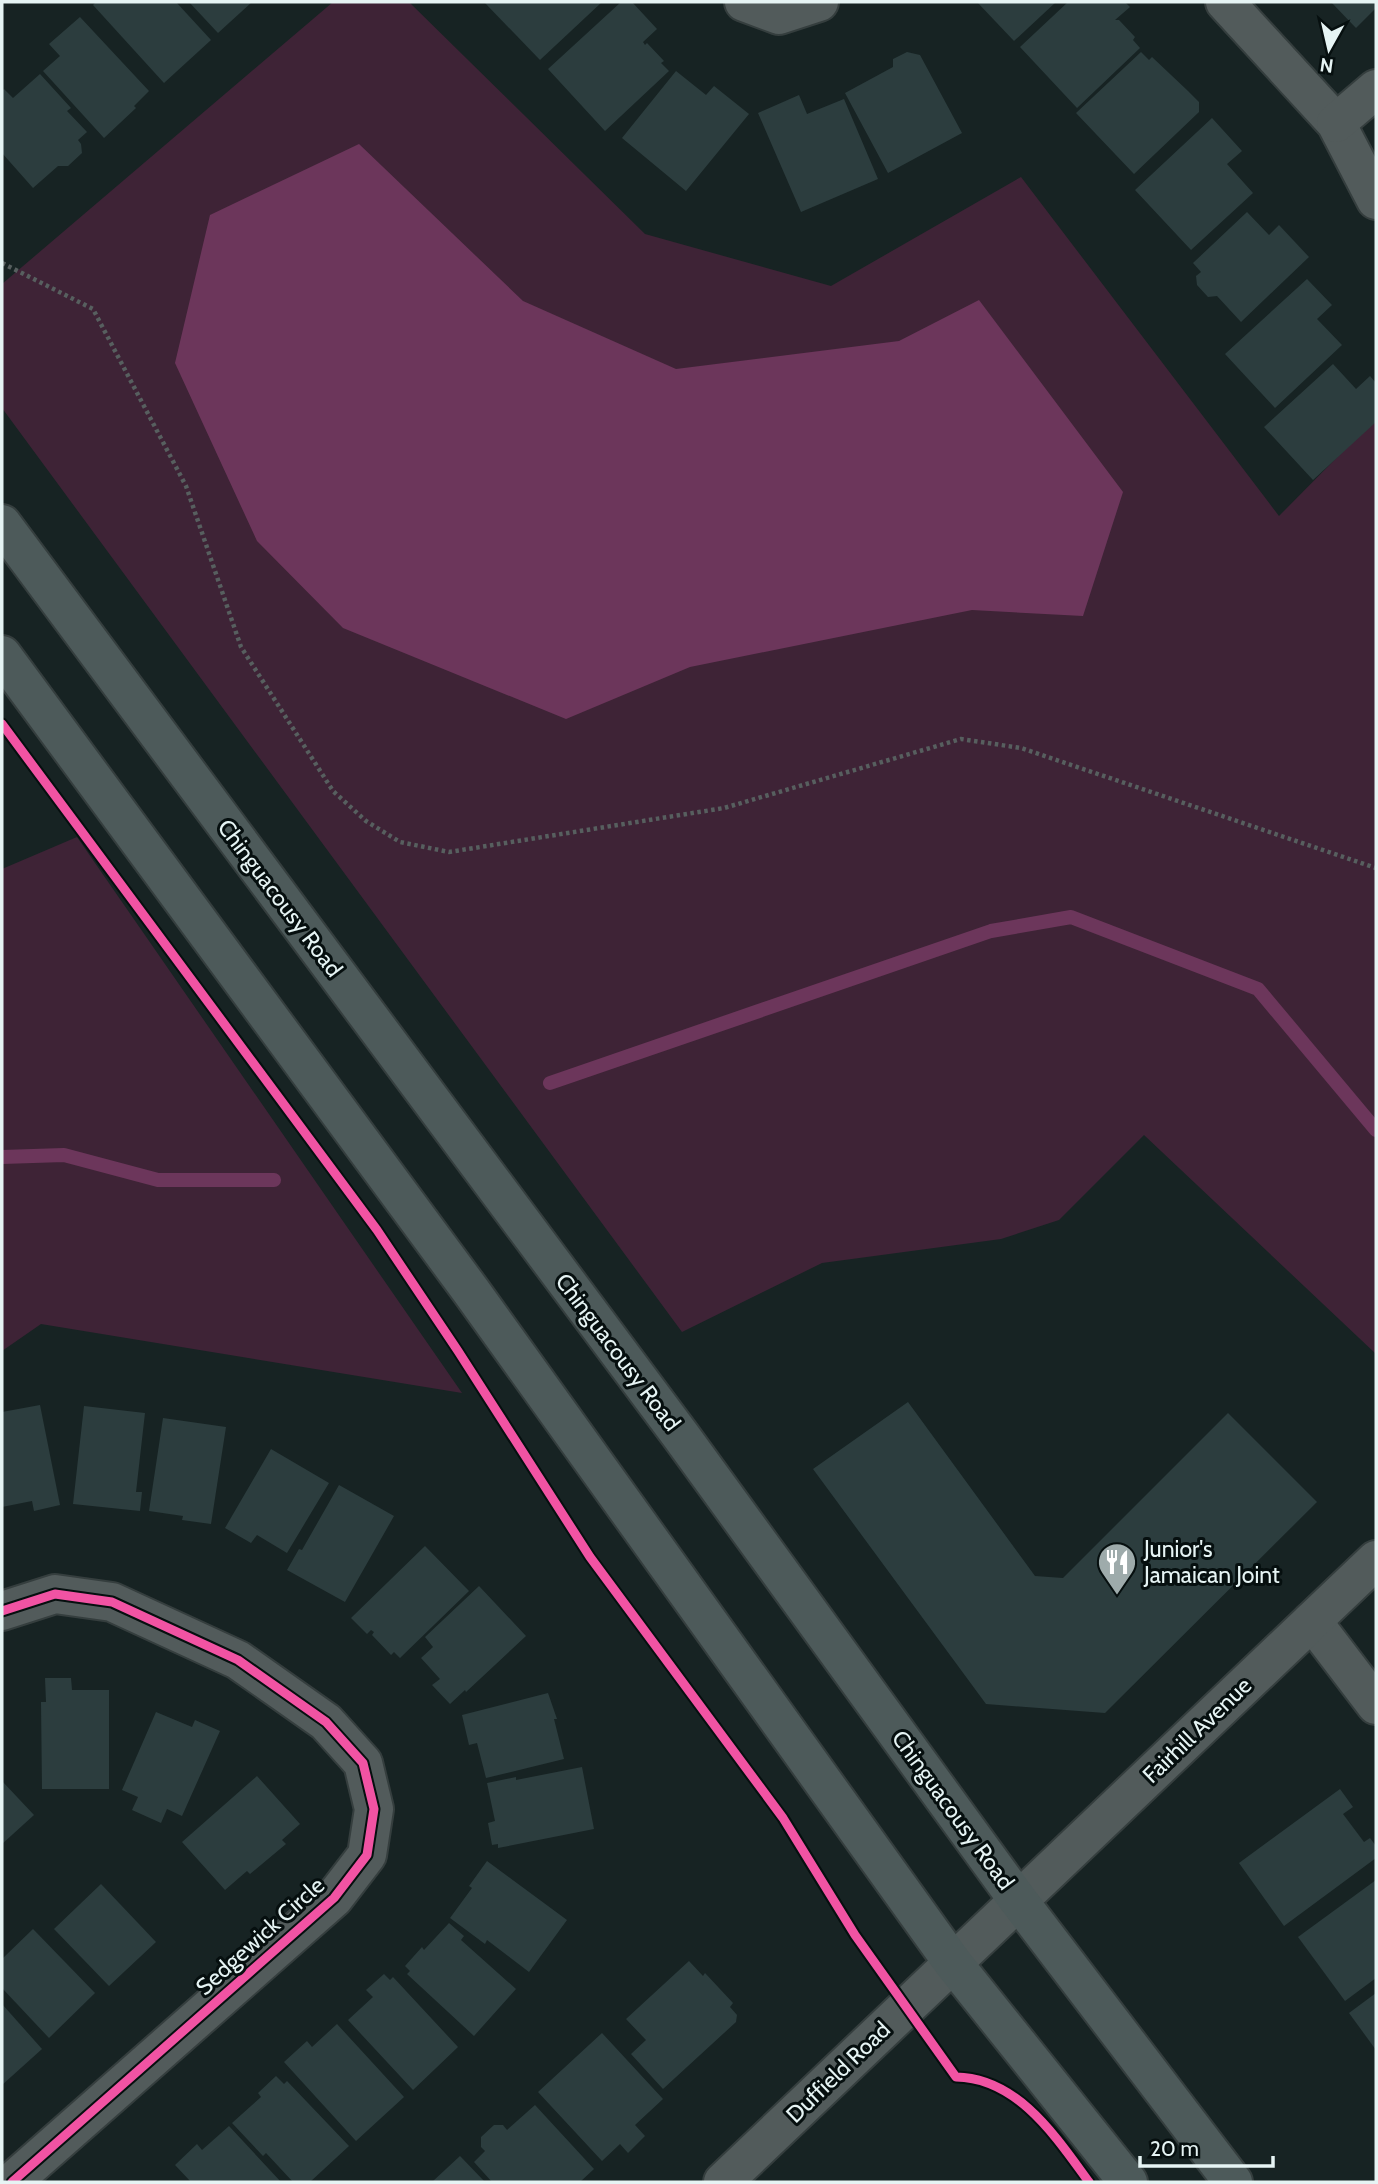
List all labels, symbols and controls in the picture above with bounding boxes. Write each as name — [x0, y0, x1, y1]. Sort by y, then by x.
north arrow — [1294, 14, 1364, 84]
text: N — [1318, 53, 1335, 78]
street label: Chinguacousy Road — [212, 814, 348, 982]
street label: Chinguacousy Road — [550, 1268, 686, 1436]
place label: Junior's Jamaican Joint — [1143, 1535, 1280, 1589]
restaurant icon: Junior's Jamaican Joint — [1096, 1541, 1138, 1596]
street label: Fairhill Avenue — [1137, 1671, 1257, 1789]
street label: Chinguacousy Road — [886, 1725, 1020, 1895]
street label: Sedgewick Circle — [190, 1871, 330, 2001]
street label: Duffield Road — [780, 2016, 896, 2128]
scale bar — [1140, 2124, 1273, 2168]
text: 20 m — [1150, 2136, 1199, 2161]

